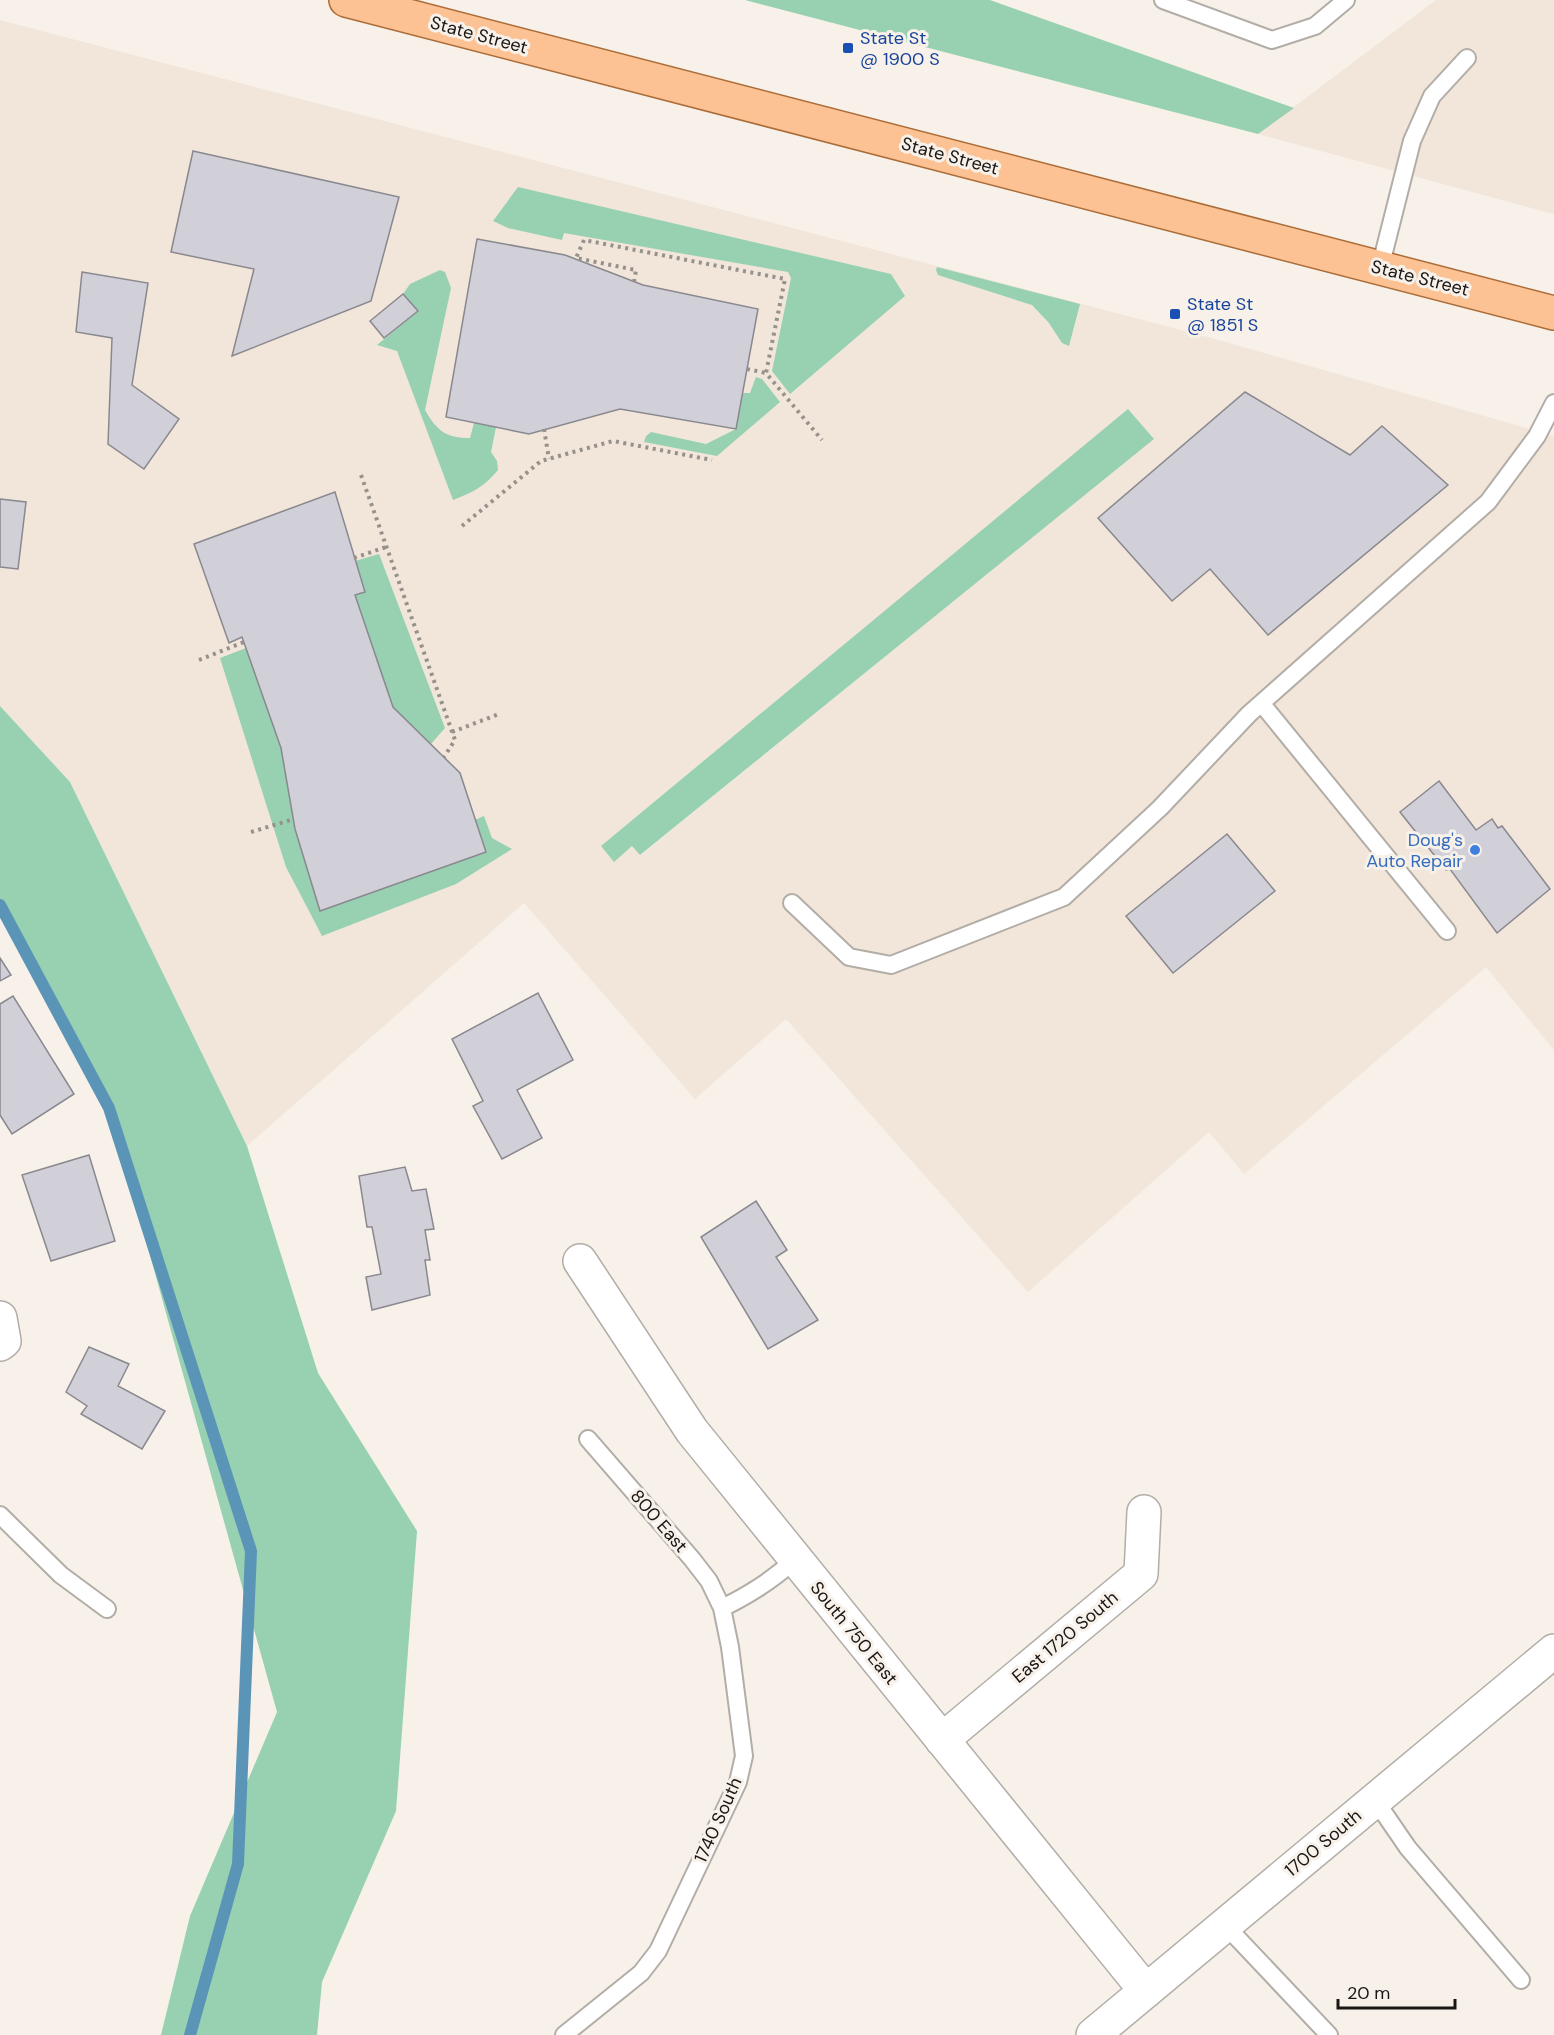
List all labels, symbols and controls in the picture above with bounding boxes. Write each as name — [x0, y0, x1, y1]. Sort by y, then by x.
street label: State Street — [428, 10, 530, 60]
place label: State St @ 1900 S — [860, 26, 940, 71]
marker: State St @ 1900 S — [841, 41, 855, 55]
street label: State Street — [899, 131, 1001, 181]
street label: State Street — [1369, 254, 1471, 302]
place label: State St @ 1851 S — [1187, 292, 1258, 337]
marker: State St @ 1851 S — [1168, 307, 1182, 321]
place label: Doug's Auto Repair — [1366, 828, 1463, 873]
marker: Doug's Auto Repair — [1468, 843, 1482, 857]
street label: 800 East — [625, 1484, 693, 1558]
street label: South 750 East — [805, 1576, 903, 1690]
street label: East 1720 South — [1007, 1586, 1123, 1688]
street label: 1740 South — [689, 1774, 747, 1866]
street label: 1700 South — [1280, 1804, 1366, 1882]
scale bar — [1338, 1972, 1455, 2010]
text: 20 m — [1347, 1981, 1390, 2005]

